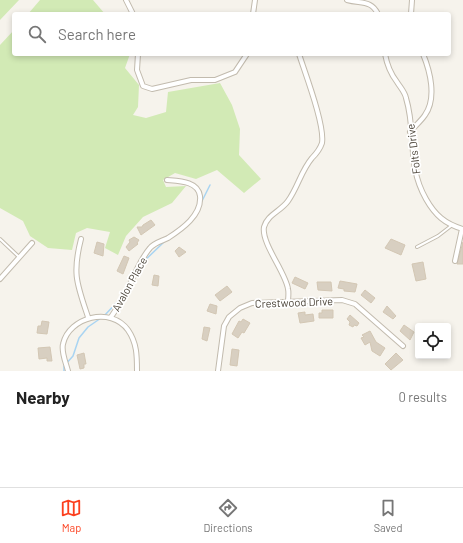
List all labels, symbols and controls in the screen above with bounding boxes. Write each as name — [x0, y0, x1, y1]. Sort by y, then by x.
search box — [12, 12, 451, 56]
icon: search — [26, 23, 48, 45]
text: Search here — [58, 25, 136, 43]
street label: Folts Drive — [403, 123, 423, 175]
street label: Avalon Place — [109, 255, 149, 313]
street label: Crestwood Drive — [255, 294, 333, 310]
map controls — [415, 323, 451, 359]
button: locate — [415, 323, 451, 359]
text: Nearby — [16, 387, 70, 407]
text: 0 results — [398, 389, 447, 405]
tab: Map — [60, 497, 82, 534]
tab: Directions — [203, 497, 253, 534]
tab: Saved — [374, 497, 403, 534]

